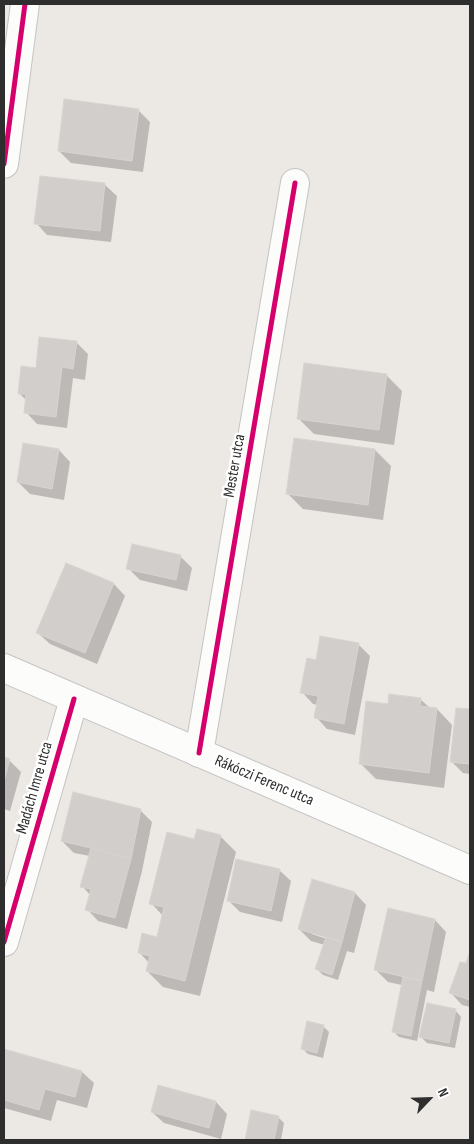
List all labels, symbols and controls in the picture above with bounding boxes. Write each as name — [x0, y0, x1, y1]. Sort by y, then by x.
street label: Mester utca — [220, 433, 250, 499]
street label: Madách Imre utca — [13, 740, 57, 836]
street label: Rákóczi Ferenc utca — [211, 751, 317, 811]
north arrow — [404, 1074, 454, 1124]
text: N — [434, 1086, 452, 1100]

